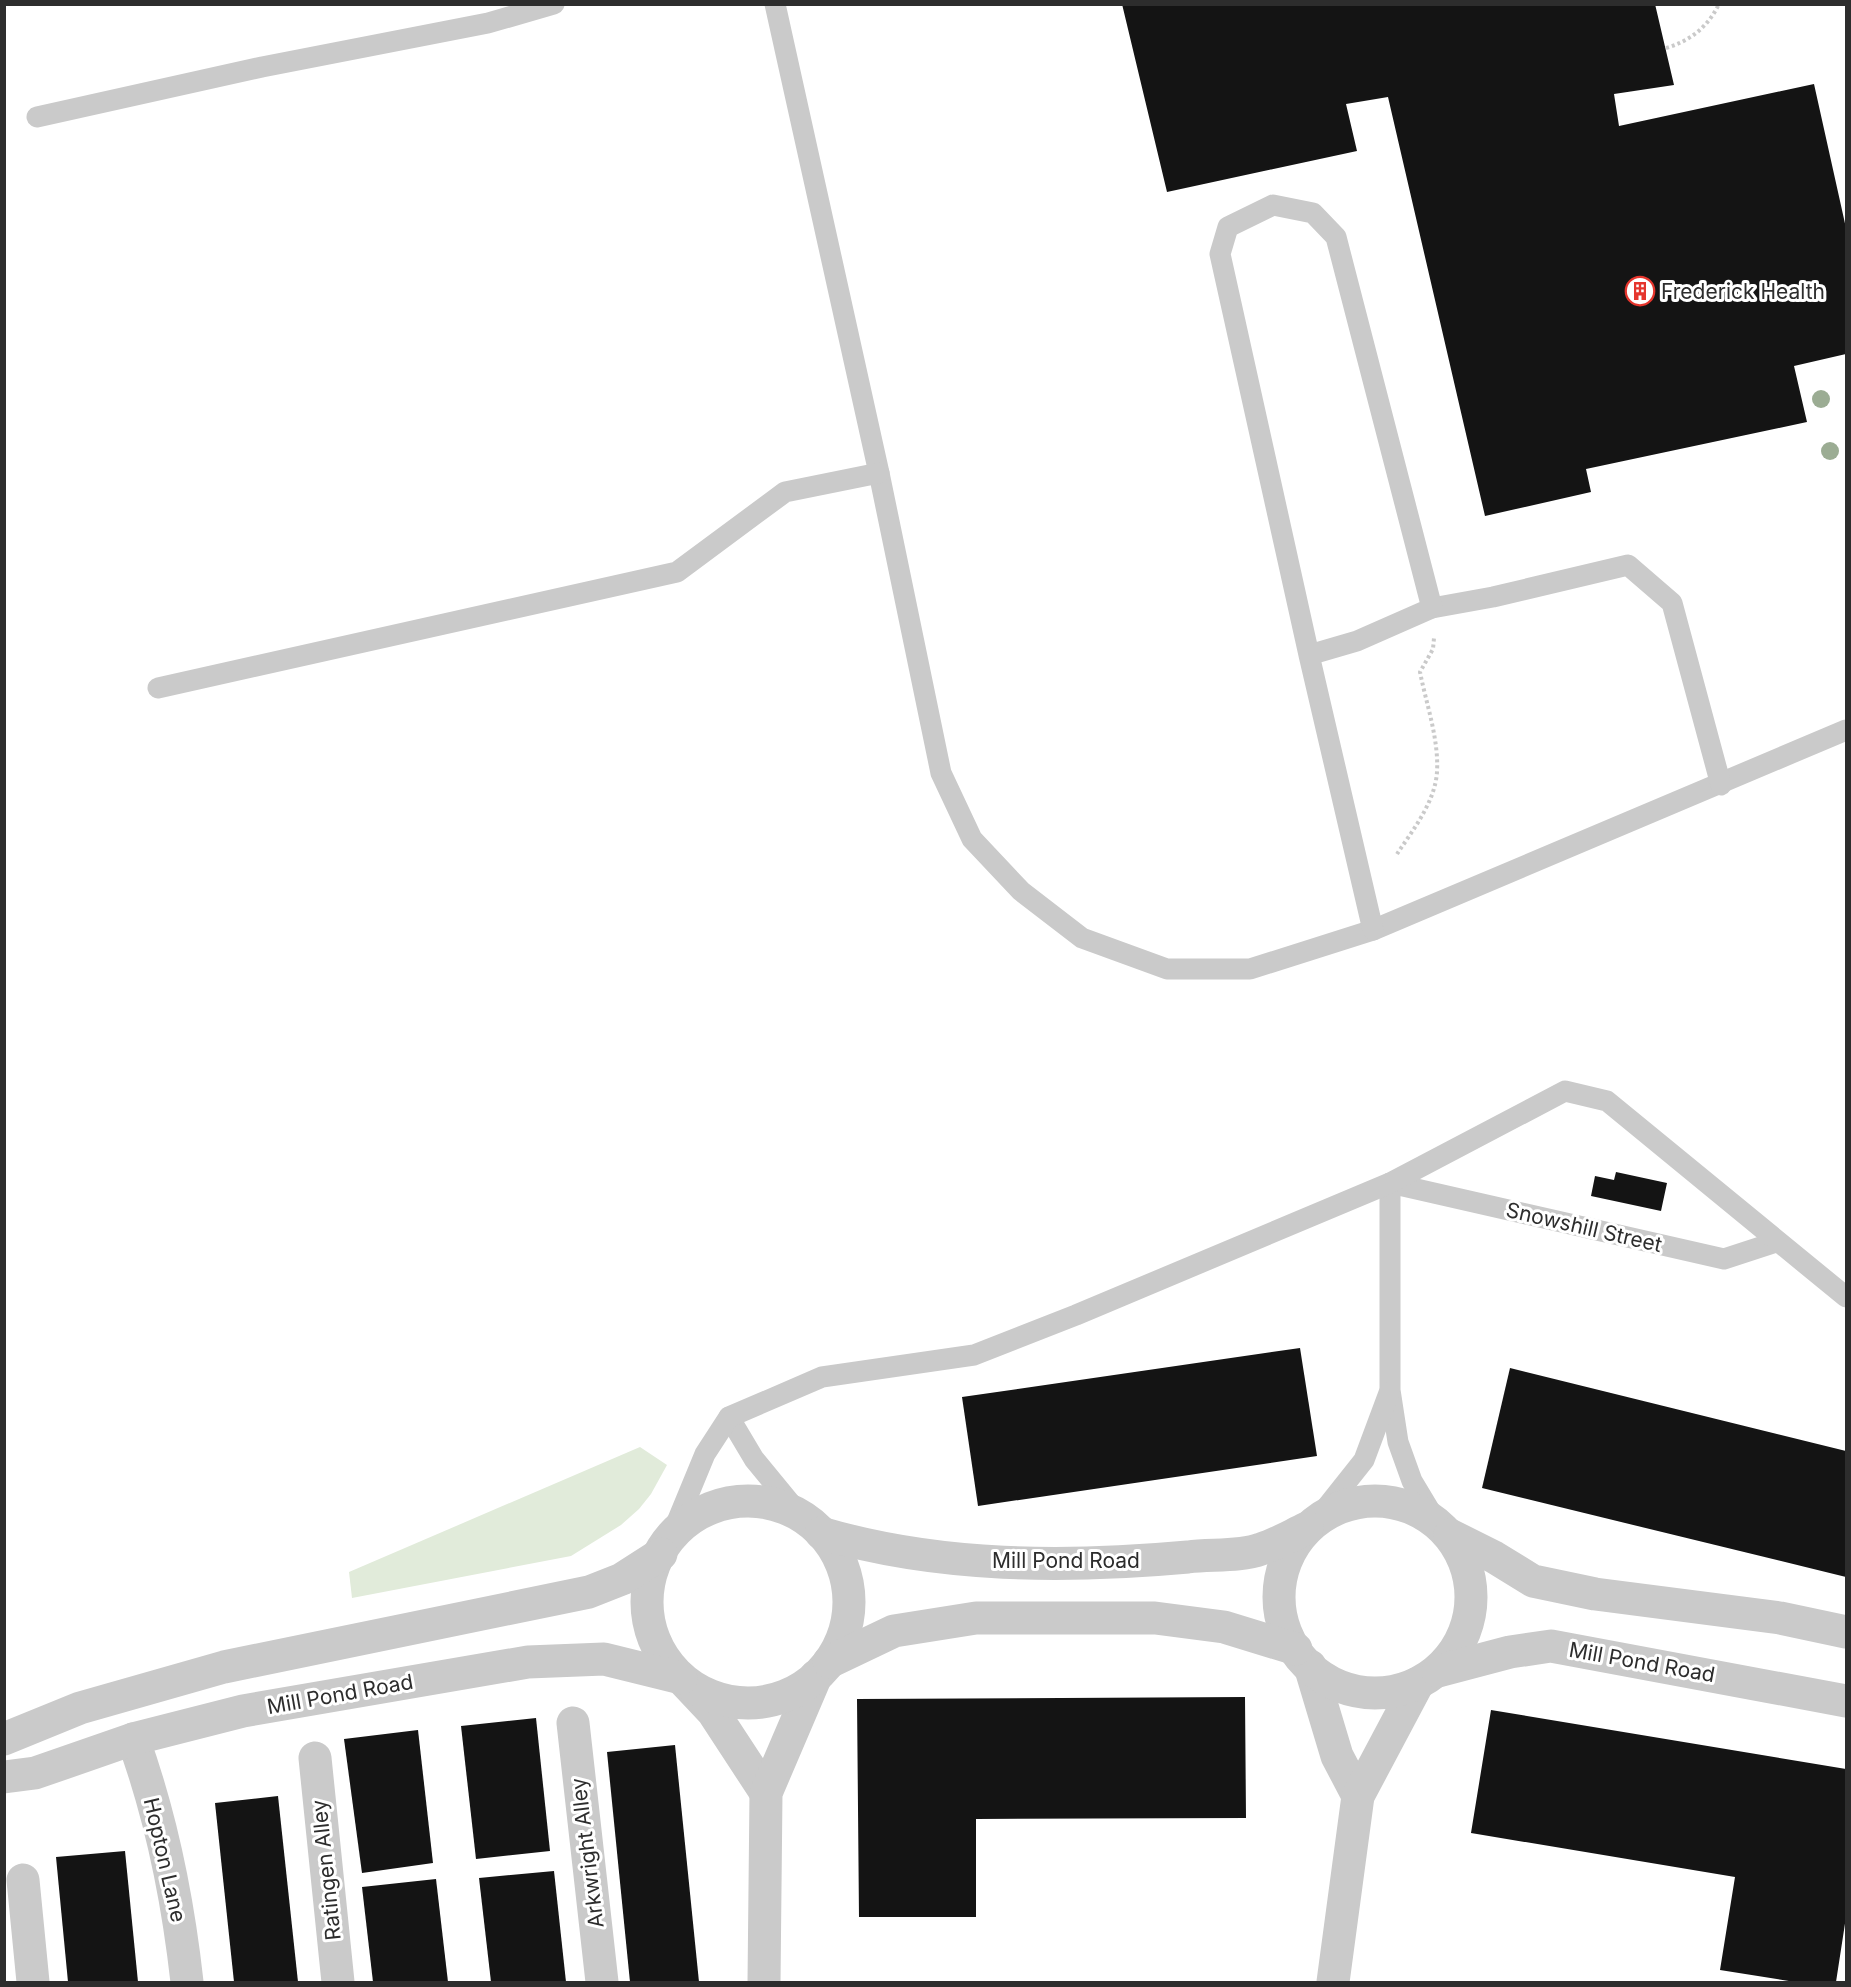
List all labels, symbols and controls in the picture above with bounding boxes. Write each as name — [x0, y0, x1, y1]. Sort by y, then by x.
building icon: Frederick Health — [1624, 275, 1656, 307]
place label: Frederick Health — [1661, 279, 1825, 304]
street label: Snowshill Street — [1504, 1197, 1664, 1257]
street label: Mill Pond Road — [992, 1548, 1140, 1573]
street label: Mill Pond Road — [1567, 1637, 1717, 1687]
street label: Mill Pond Road — [265, 1669, 415, 1719]
street label: Arkwright Alley — [565, 1776, 609, 1930]
street label: Hopton Lane — [139, 1795, 191, 1925]
street label: Ratingen Alley — [306, 1798, 346, 1942]

